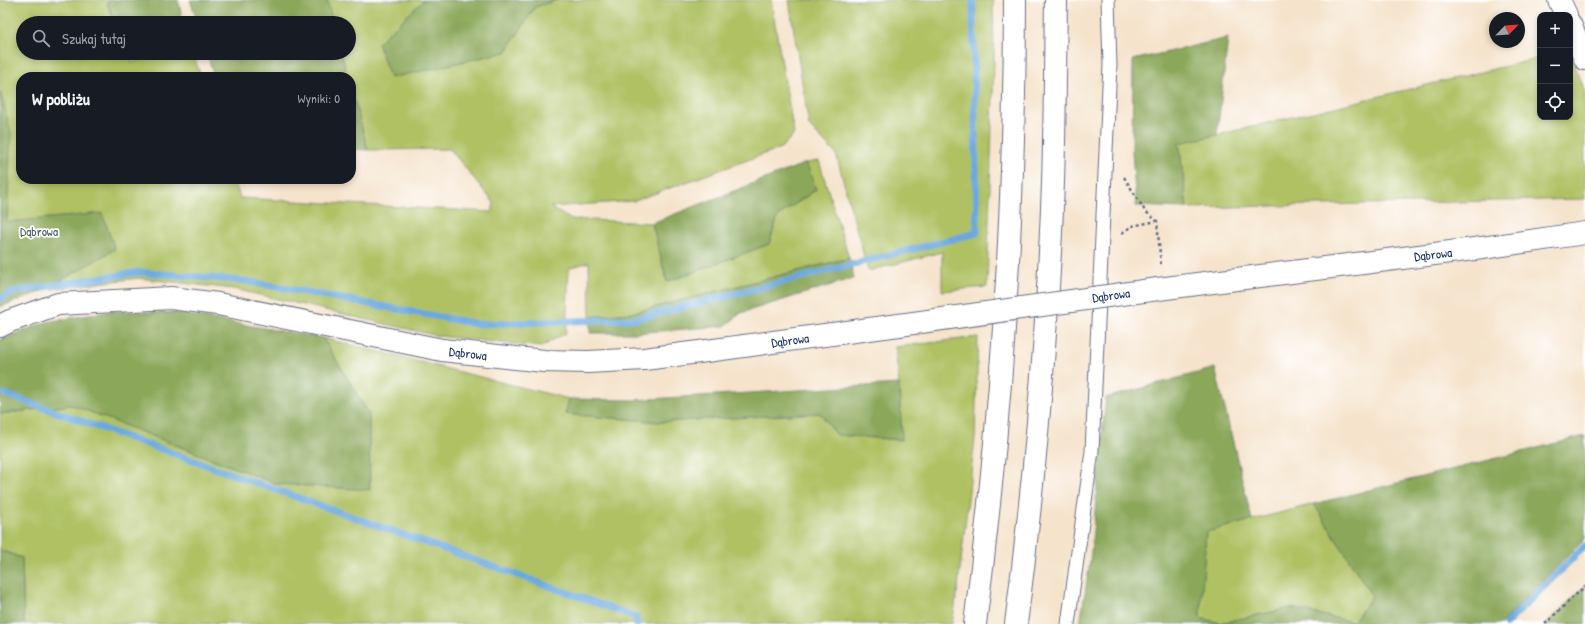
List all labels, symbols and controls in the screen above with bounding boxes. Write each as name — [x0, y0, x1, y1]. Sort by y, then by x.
north arrow — [1489, 12, 1525, 48]
map controls — [1537, 12, 1573, 120]
button: + — [1537, 12, 1573, 48]
search box — [16, 16, 356, 60]
icon: search — [30, 27, 52, 49]
text: Szukaj tutaj — [62, 28, 126, 49]
button: − — [1537, 48, 1573, 84]
button: locate — [1537, 84, 1573, 120]
text: W pobliżu — [32, 87, 90, 110]
text: Wyniki: 0 — [298, 89, 340, 107]
park label: Dąbrowa — [20, 222, 58, 240]
street label: Dąbrowa — [1413, 243, 1453, 265]
street label: Dąbrowa — [1091, 283, 1131, 307]
street label: Dąbrowa — [770, 328, 810, 352]
street label: Dąbrowa — [448, 342, 488, 364]

